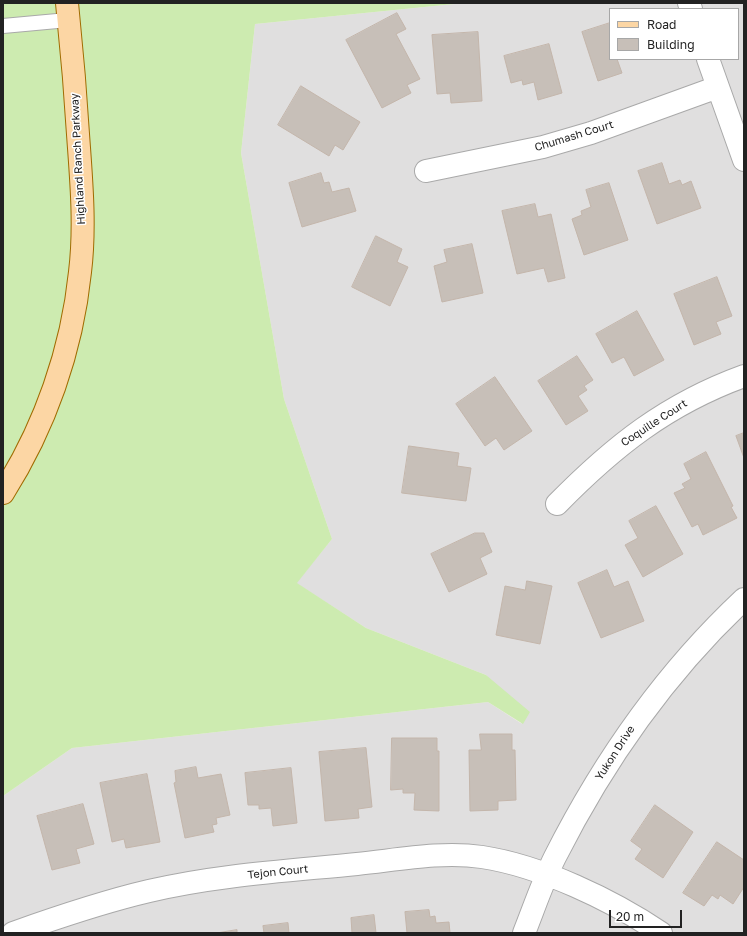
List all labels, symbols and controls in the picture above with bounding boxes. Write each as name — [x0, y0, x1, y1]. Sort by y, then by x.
legend — [609, 8, 739, 60]
text: Road — [647, 17, 676, 32]
text: Building — [647, 37, 695, 52]
street label: Highland Ranch Parkway — [68, 93, 88, 225]
street label: Chumash Court — [533, 118, 615, 154]
street label: Coquille Court — [618, 397, 690, 449]
street label: Yukon Drive — [592, 723, 638, 783]
street label: Tejon Court — [247, 862, 309, 882]
scale bar — [611, 902, 684, 928]
text: 20 m — [616, 909, 644, 924]

